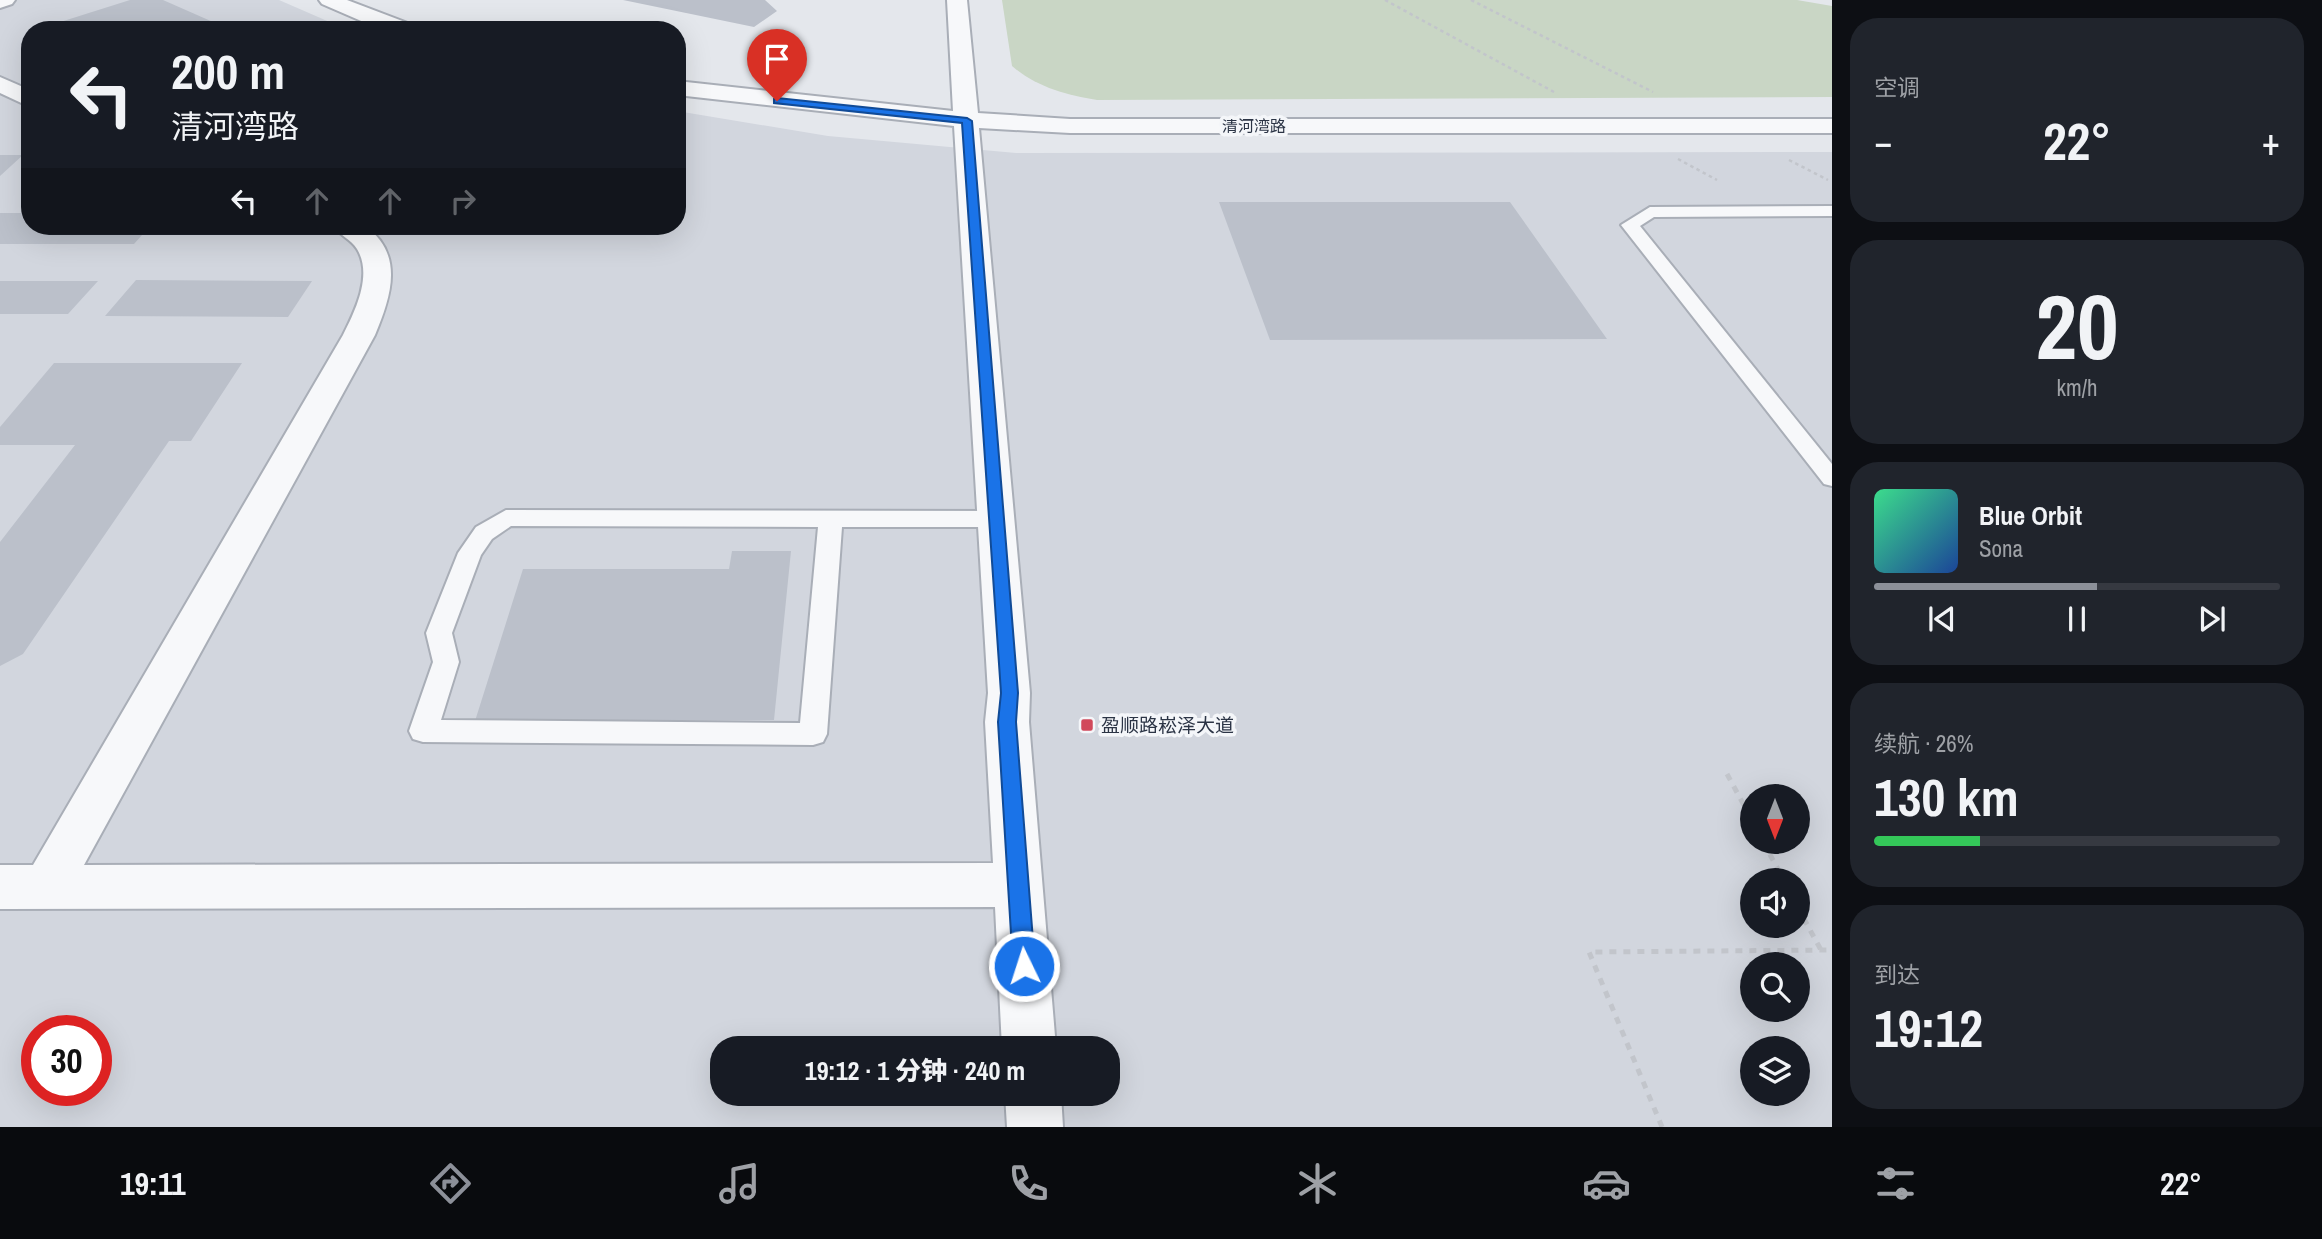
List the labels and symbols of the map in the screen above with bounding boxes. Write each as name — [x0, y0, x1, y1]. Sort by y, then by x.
pin — [747, 29, 807, 101]
street label: 清河湾路 — [1222, 115, 1286, 137]
place label: 盈顺路崧泽大道 — [1101, 712, 1234, 738]
marker: 盈顺路崧泽大道 — [1079, 717, 1095, 733]
north arrow — [1740, 784, 1810, 854]
position arrow — [987, 929, 1061, 1003]
speed limit sign: 30 — [21, 1015, 112, 1106]

